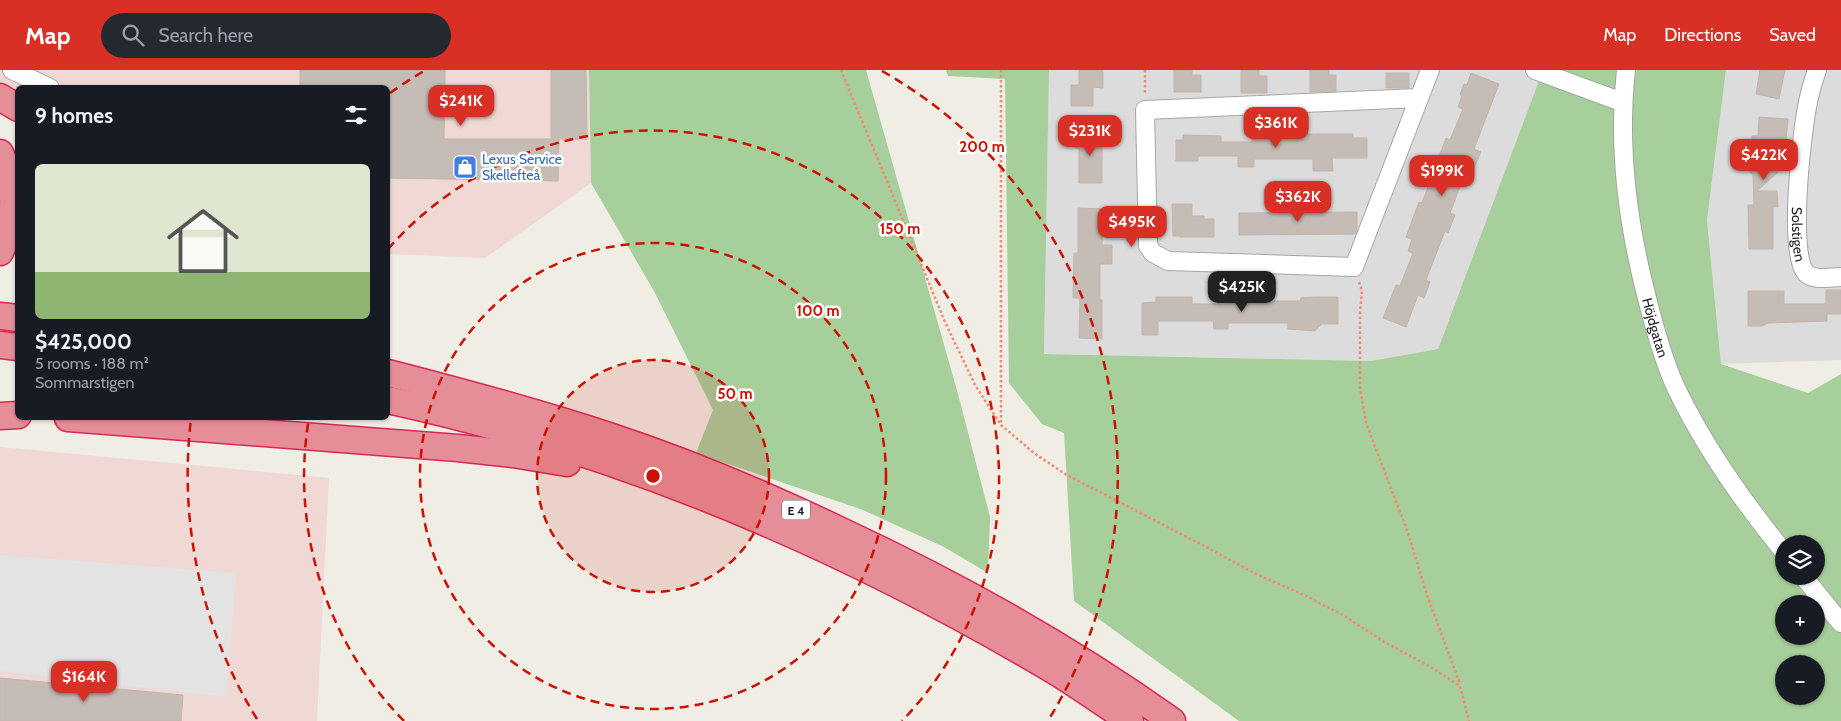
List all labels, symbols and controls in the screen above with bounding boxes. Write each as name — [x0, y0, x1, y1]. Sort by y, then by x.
search box — [101, 13, 451, 58]
text: Map — [25, 21, 71, 50]
icon: search — [119, 21, 147, 49]
text: Search here — [159, 24, 253, 47]
text: Map — [1603, 24, 1636, 46]
text: Directions — [1664, 24, 1741, 46]
text: Saved — [1769, 24, 1816, 46]
pin: $241K — [426, 85, 496, 127]
text: $241K — [439, 91, 483, 110]
icon: filters — [342, 101, 370, 129]
text: 9 homes — [35, 103, 113, 128]
pin: $361K — [1241, 106, 1311, 149]
text: $361K — [1255, 113, 1297, 132]
pin: $231K — [1055, 114, 1125, 157]
text: $231K — [1069, 121, 1111, 140]
text: 200 m — [959, 138, 1005, 156]
pin: $422K — [1729, 138, 1799, 181]
text: $422K — [1741, 145, 1787, 164]
place label: Lexus Service Skellefteå — [482, 150, 562, 184]
shop icon: Lexus Service Skellefteå — [452, 154, 478, 180]
pin: $199K — [1407, 154, 1477, 197]
text: $199K — [1420, 161, 1464, 180]
pin: $362K — [1263, 180, 1333, 223]
text: $362K — [1275, 187, 1321, 206]
icon: home — [158, 196, 248, 286]
pin: $495K — [1097, 206, 1167, 248]
street label: Solstigen — [1788, 207, 1809, 263]
text: $495K — [1109, 212, 1155, 231]
text: 150 m — [880, 220, 920, 238]
pin: $425K — [1207, 270, 1277, 313]
text: $425K — [1219, 277, 1265, 296]
street label: Höjdgatan — [1638, 296, 1672, 360]
text: 100 m — [796, 302, 840, 320]
text: $425,000 — [35, 329, 132, 354]
text: 5 rooms · 188 m² — [35, 354, 149, 373]
text: Sommarstigen — [35, 373, 134, 392]
text: 50 m — [717, 385, 753, 403]
centre of rings — [644, 467, 662, 485]
road number: E 4 — [782, 500, 810, 520]
map controls — [1775, 535, 1825, 705]
button: layers — [1775, 535, 1825, 585]
button: + — [1775, 595, 1825, 645]
button: − — [1775, 655, 1825, 705]
pin: $164K — [49, 660, 119, 703]
text: $164K — [62, 667, 106, 686]

